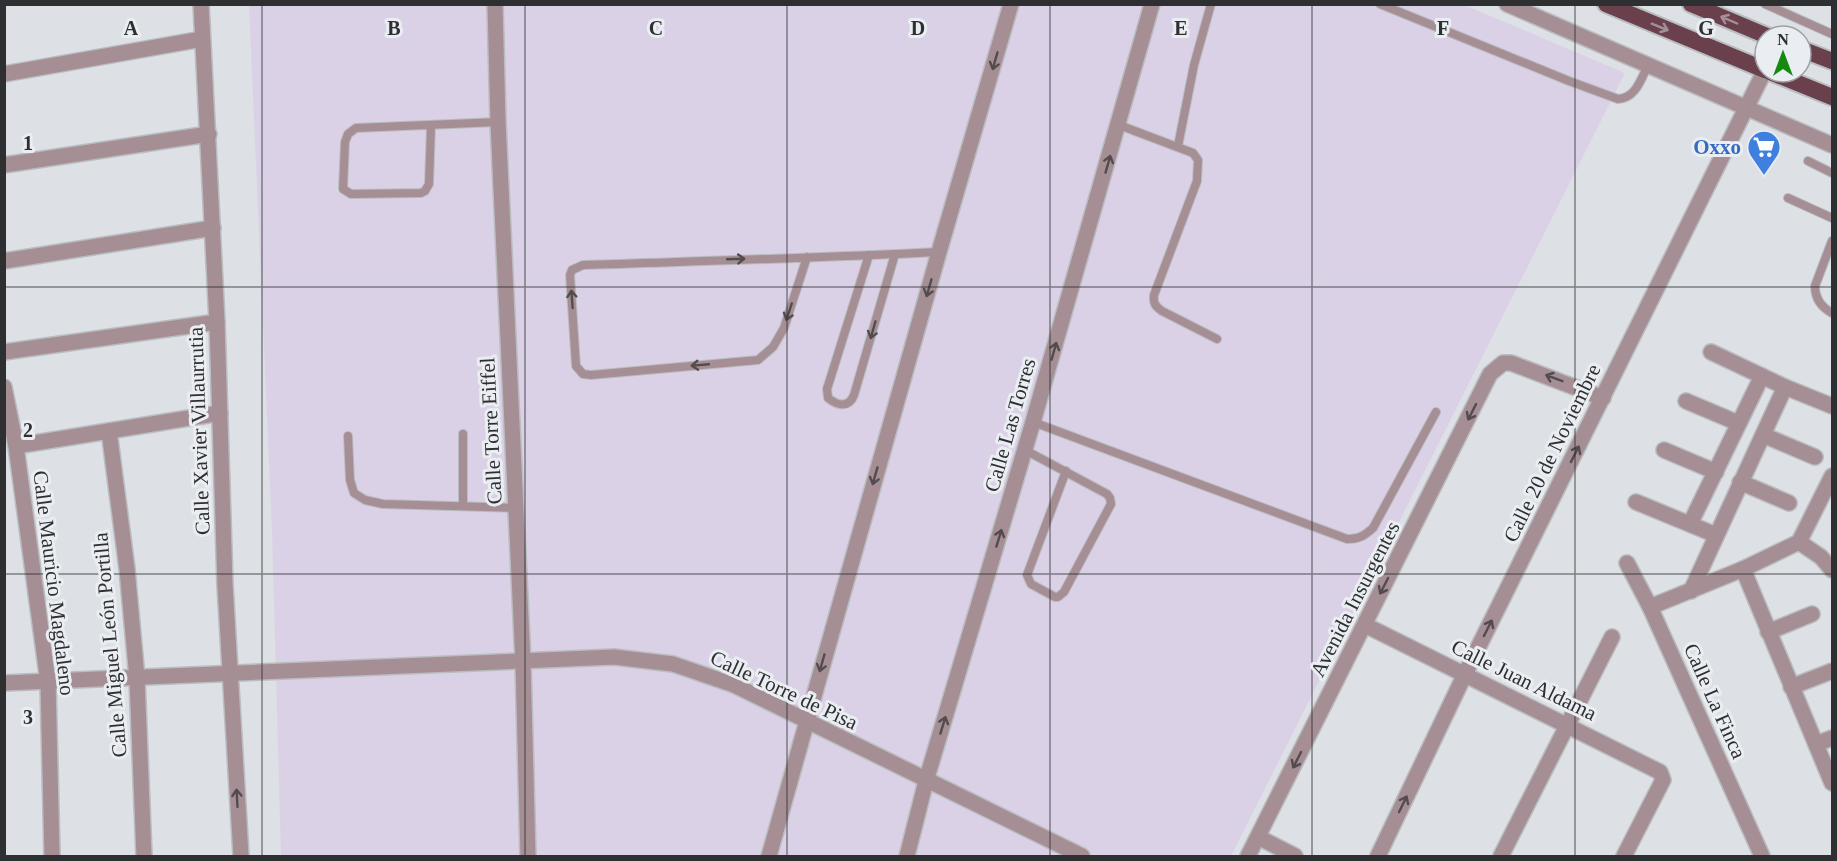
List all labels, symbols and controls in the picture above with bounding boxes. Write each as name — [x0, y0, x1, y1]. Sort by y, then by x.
one-way arrow — [1720, 14, 1739, 25]
text: A — [124, 17, 139, 39]
text: B — [387, 17, 401, 39]
text: C — [649, 17, 663, 39]
text: D — [911, 17, 925, 39]
text: E — [1174, 17, 1188, 39]
text: F — [1437, 17, 1449, 39]
text: G — [1698, 17, 1714, 39]
one-way arrow — [1650, 22, 1669, 33]
north arrow — [1753, 24, 1813, 84]
text: N — [1777, 31, 1789, 48]
one-way arrow — [989, 51, 1000, 70]
supermarket icon: Oxxo — [1746, 129, 1782, 176]
text: 1 — [23, 132, 33, 154]
place label: Oxxo — [1693, 135, 1741, 159]
one-way arrow — [1102, 155, 1114, 174]
one-way arrow — [726, 254, 746, 265]
one-way arrow — [923, 278, 934, 297]
one-way arrow — [566, 290, 577, 310]
one-way arrow — [783, 302, 794, 321]
one-way arrow — [867, 320, 878, 339]
street label: Calle Xavier Villaurrutia — [183, 326, 215, 535]
one-way arrow — [1049, 342, 1060, 361]
street label: Calle Las Torres — [979, 355, 1041, 495]
street label: Calle Torre Eiffel — [475, 357, 507, 505]
one-way arrow — [690, 360, 710, 371]
street label: Calle 20 de Noviembre — [1498, 360, 1606, 546]
one-way arrow — [1545, 372, 1563, 383]
one-way arrow — [1465, 402, 1477, 420]
text: 2 — [23, 419, 33, 441]
one-way arrow — [1570, 445, 1582, 463]
one-way arrow — [869, 466, 881, 485]
street label: Calle Mauricio Magdaleno — [28, 469, 80, 697]
street label: Avenida Insurgentes — [1305, 517, 1405, 681]
one-way arrow — [994, 529, 1005, 548]
street label: Calle Miguel León Portilla — [88, 531, 132, 758]
one-way arrow — [1378, 577, 1390, 595]
one-way arrow — [1483, 620, 1494, 638]
street label: Calle Juan Aldama — [1447, 634, 1601, 726]
street label: Calle La Finca — [1679, 640, 1751, 763]
street label: Calle Torre de Pisa — [707, 645, 862, 735]
one-way arrow — [816, 654, 827, 673]
text: 3 — [23, 706, 33, 728]
one-way arrow — [938, 716, 949, 735]
one-way arrow — [1291, 751, 1302, 769]
one-way arrow — [232, 789, 243, 809]
one-way arrow — [1398, 795, 1410, 813]

